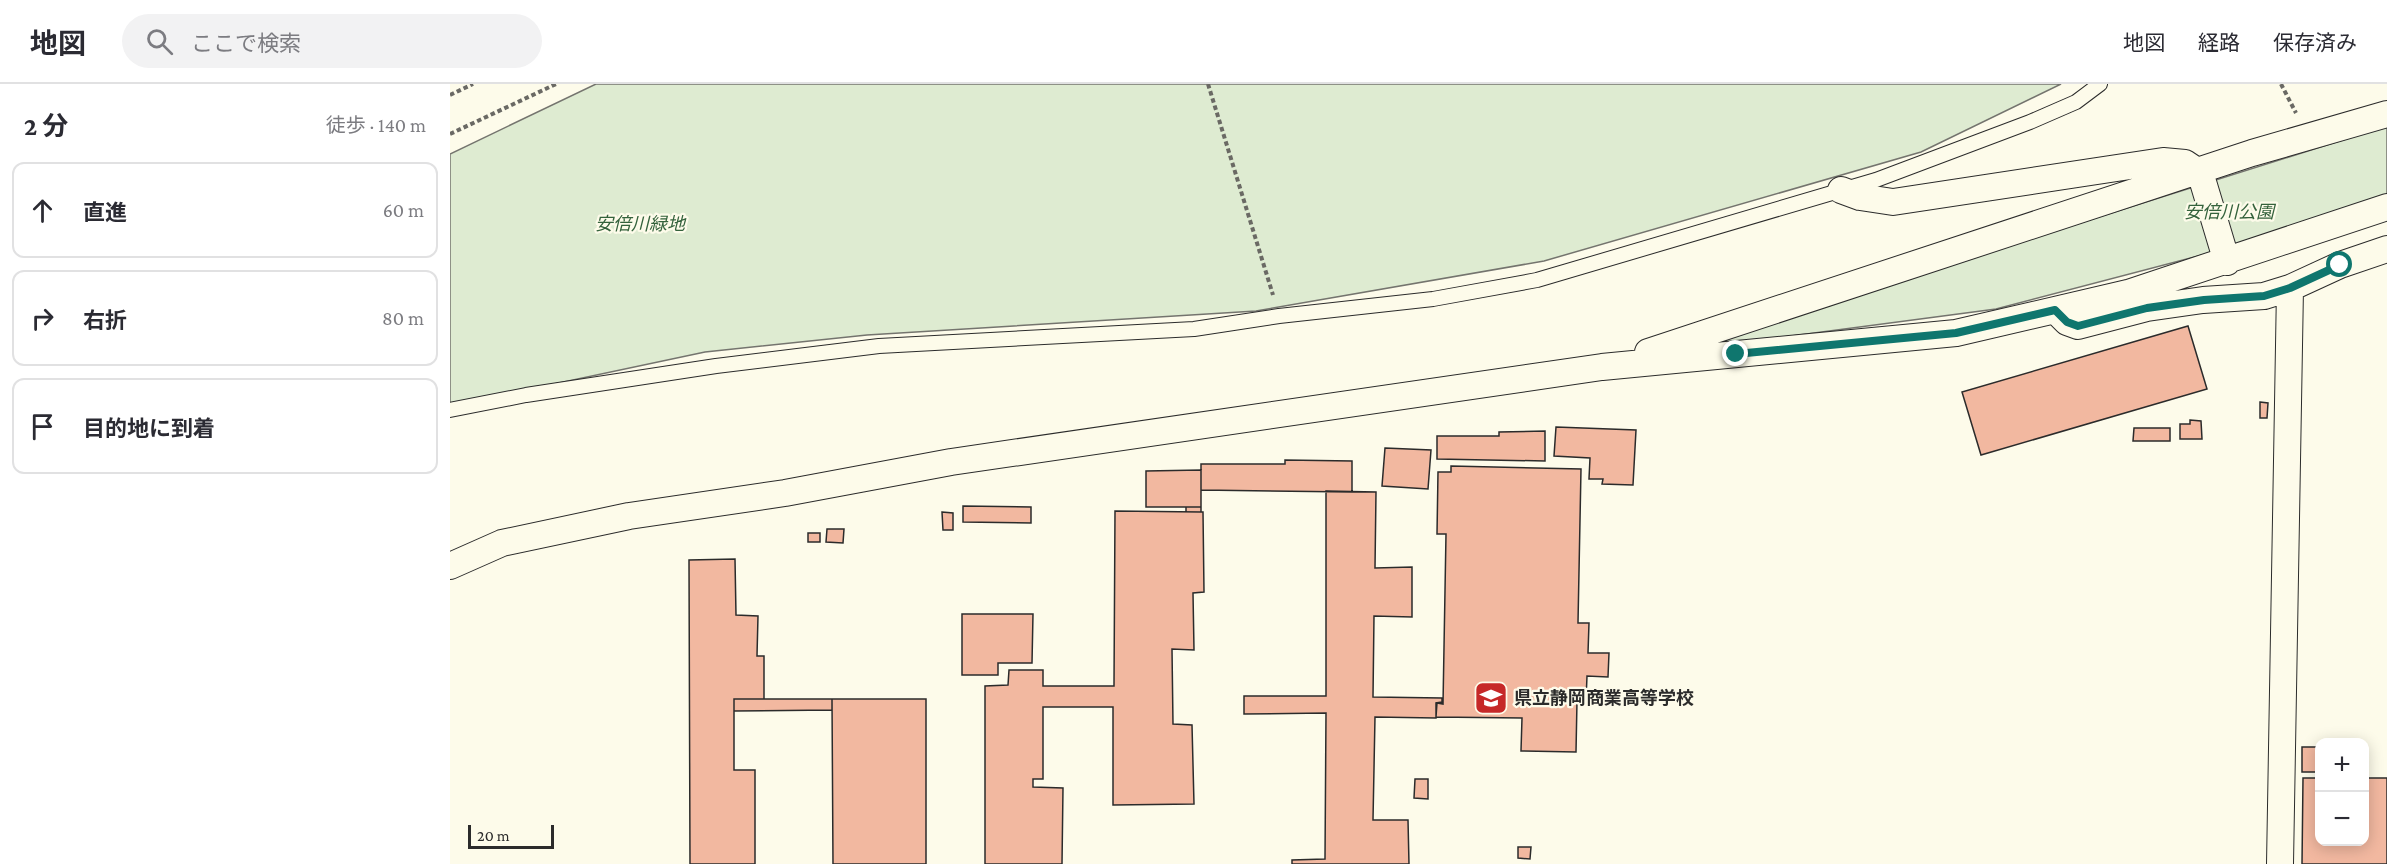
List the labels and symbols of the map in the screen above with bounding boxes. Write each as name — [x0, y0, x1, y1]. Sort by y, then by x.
park label: 安倍川公園 — [2184, 202, 2277, 222]
park label: 安倍川緑地 — [595, 214, 687, 234]
route start — [2326, 251, 2352, 277]
route end — [1722, 340, 1748, 366]
school or university icon: 県立静岡商業高等学校 — [1473, 680, 1509, 716]
place label: 県立静岡商業高等学校 — [1514, 688, 1694, 708]
scale bar — [468, 822, 554, 850]

